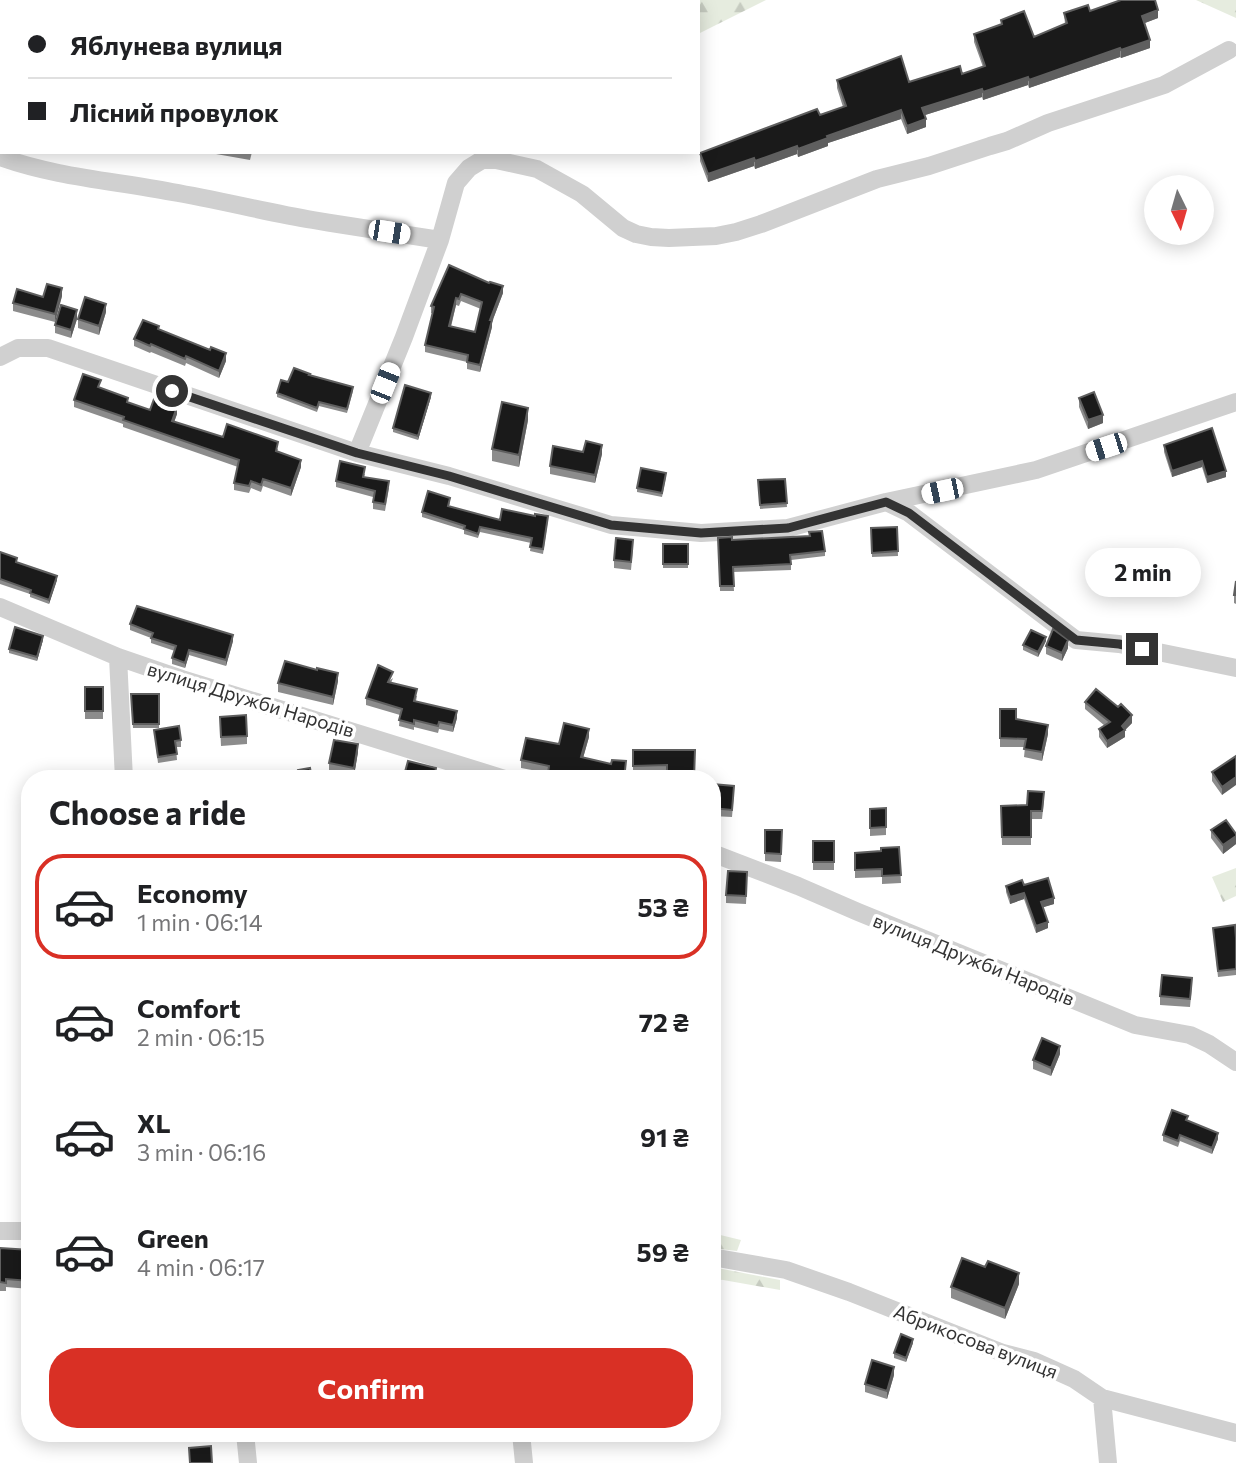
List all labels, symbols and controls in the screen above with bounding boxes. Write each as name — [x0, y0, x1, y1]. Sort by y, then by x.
text: Яблунева вулиця — [70, 29, 283, 60]
text: Лісний провулок — [70, 96, 279, 127]
north arrow — [1144, 175, 1214, 245]
map controls — [1144, 175, 1214, 245]
car — [367, 218, 412, 246]
car — [368, 360, 403, 406]
route start — [156, 375, 188, 407]
car — [1083, 431, 1130, 463]
car — [920, 476, 965, 506]
callout: 2 min — [1084, 548, 1200, 596]
text: 2 min — [1114, 558, 1172, 586]
route end — [1126, 633, 1158, 665]
street label: вулиця Дружби Народів — [145, 657, 357, 741]
text: Choose a ride — [49, 792, 246, 832]
icon: car — [53, 875, 116, 938]
text: Economy — [137, 877, 248, 908]
text: 53 ₴ — [637, 891, 689, 922]
text: 1 min · 06:14 — [137, 908, 263, 936]
street label: вулиця Дружби Народів — [870, 908, 1078, 1010]
icon: car — [53, 990, 116, 1053]
text: Comfort — [137, 992, 240, 1023]
text: 72 ₴ — [639, 1006, 689, 1037]
text: 2 min · 06:15 — [137, 1023, 265, 1051]
icon: car — [53, 1105, 116, 1168]
text: XL — [137, 1107, 171, 1138]
text: 91 ₴ — [640, 1121, 689, 1152]
text: 3 min · 06:16 — [137, 1138, 266, 1166]
icon: car — [53, 1220, 116, 1283]
text: Green — [137, 1222, 209, 1253]
text: 59 ₴ — [637, 1236, 689, 1267]
text: 4 min · 06:17 — [137, 1253, 265, 1281]
street label: Абрикосова вулиця — [891, 1299, 1061, 1383]
button: Confirm — [49, 1348, 693, 1428]

